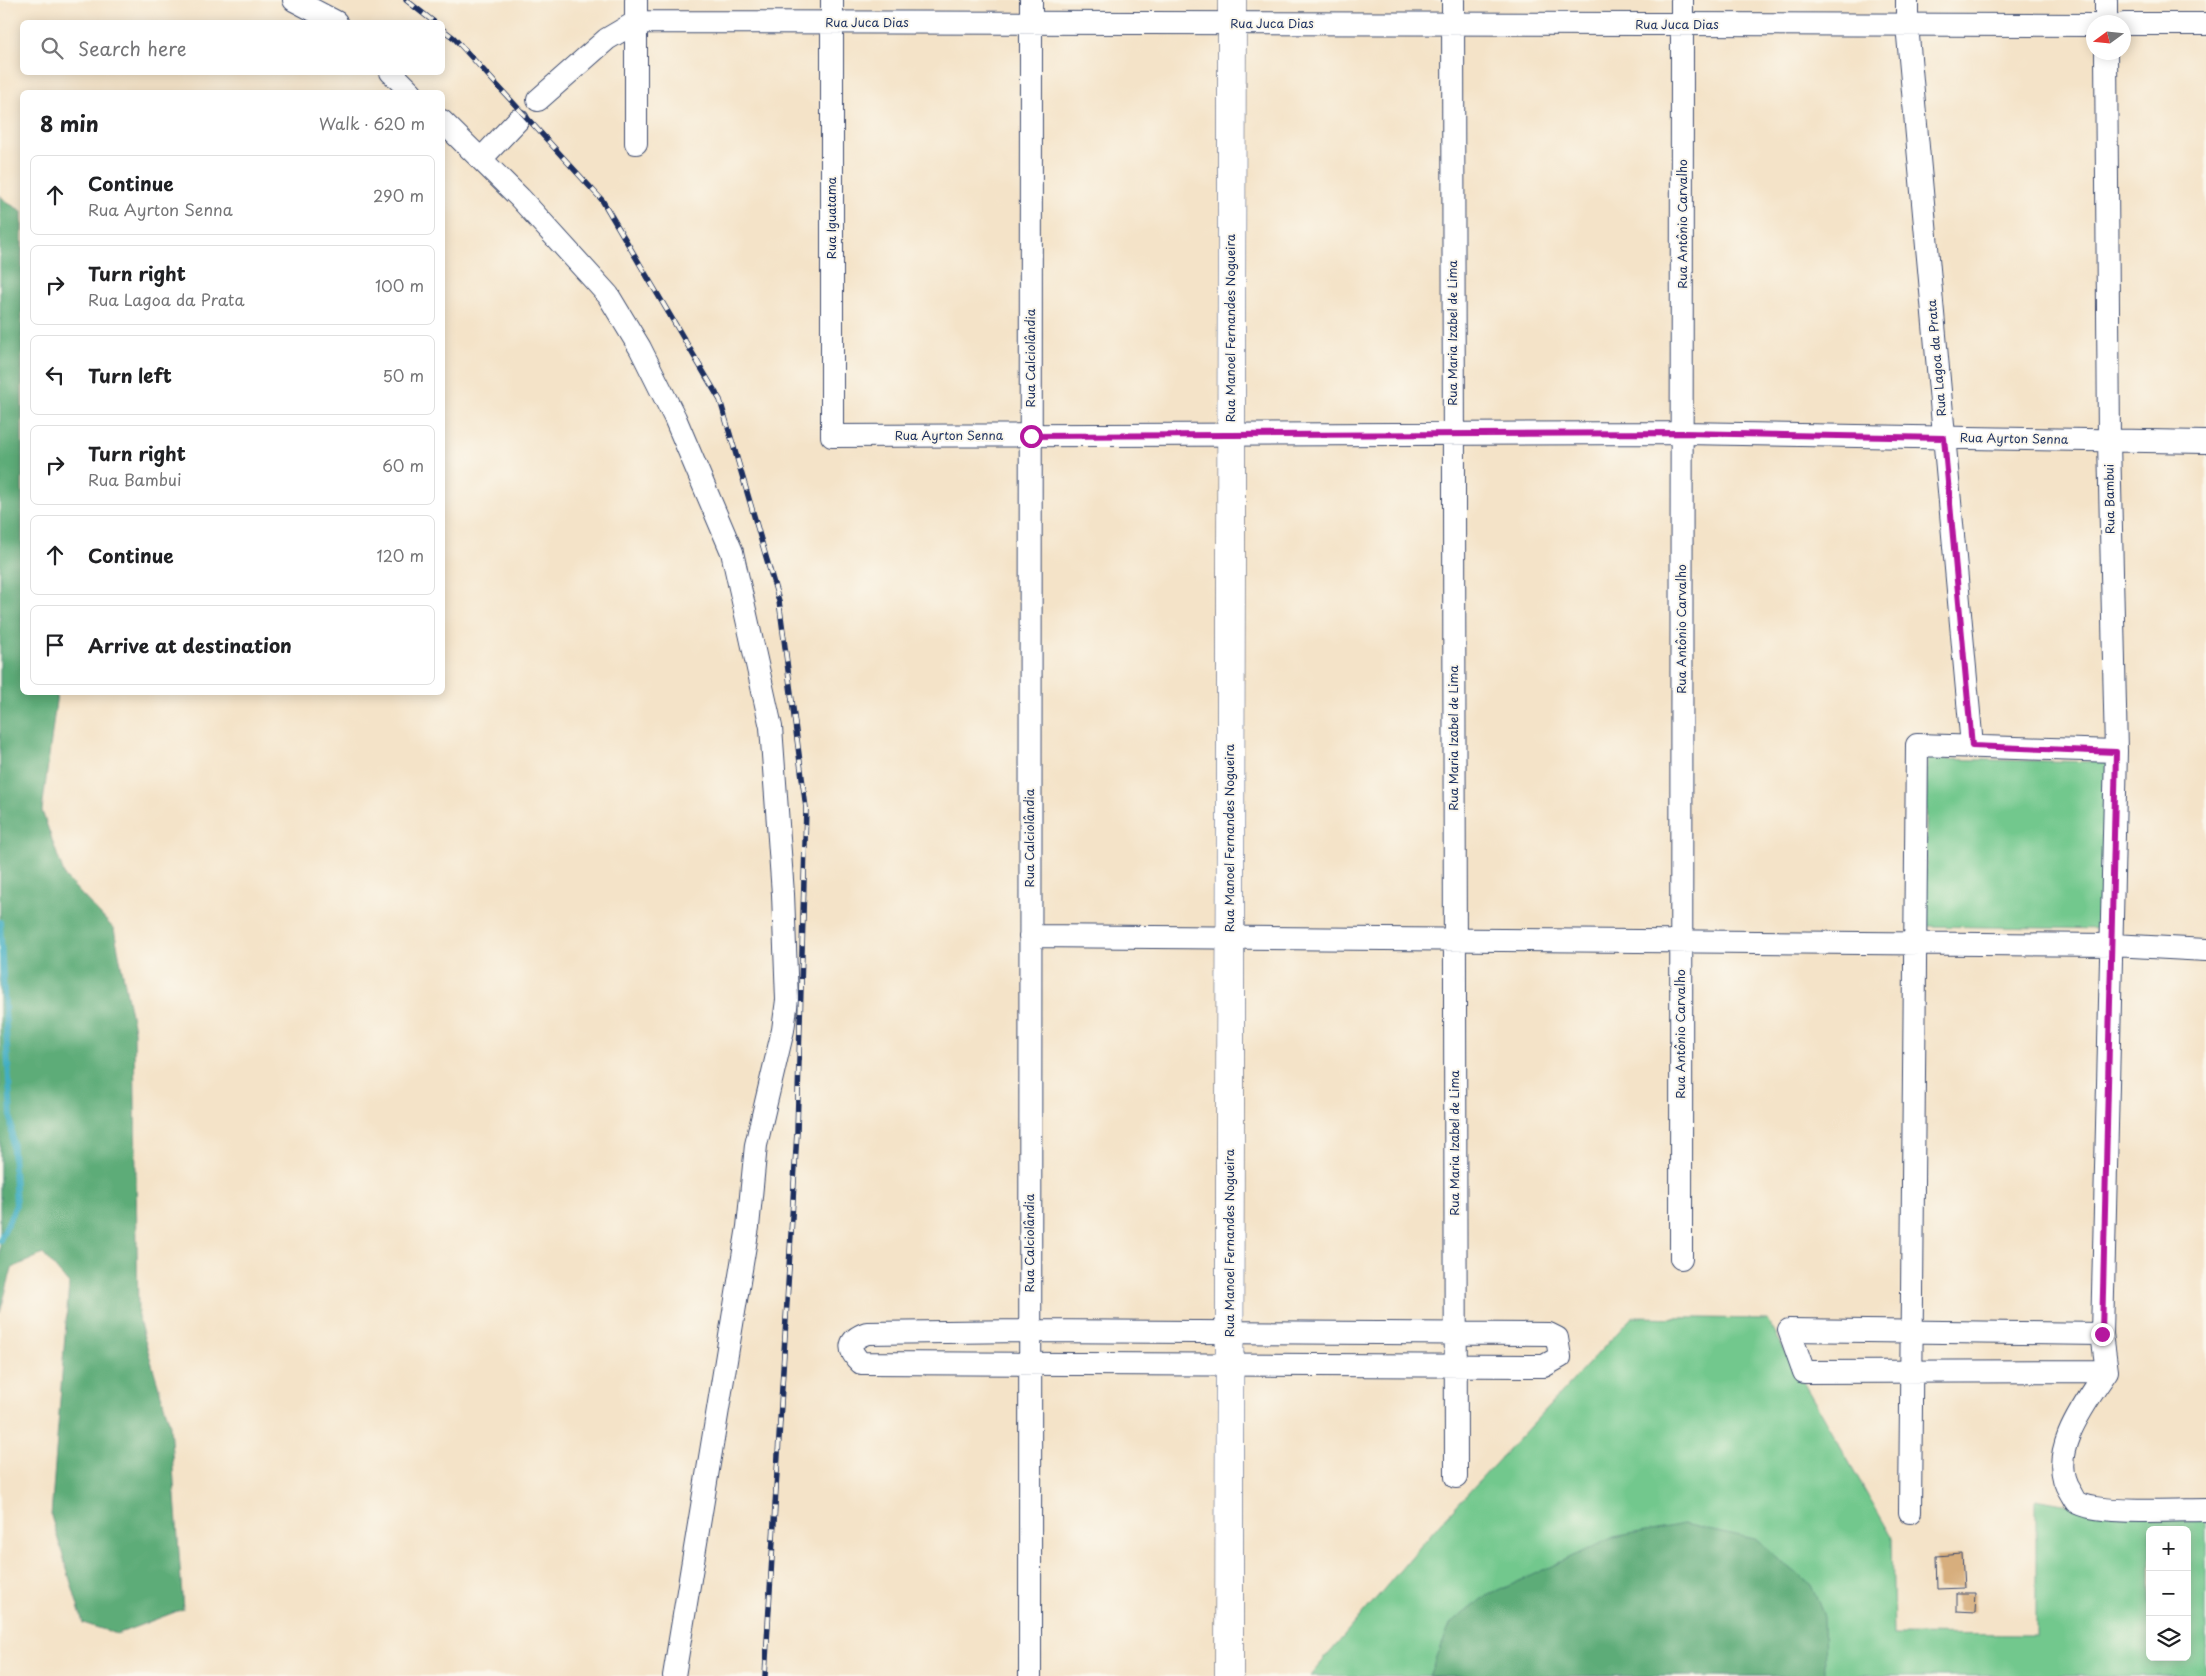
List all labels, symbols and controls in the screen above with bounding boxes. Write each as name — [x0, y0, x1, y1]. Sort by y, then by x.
street label: Rua Juca Dias — [825, 13, 909, 31]
street label: Rua Juca Dias — [1230, 14, 1314, 32]
street label: Rua Juca Dias — [1635, 15, 1719, 33]
north arrow — [2086, 15, 2131, 60]
search box — [20, 20, 445, 75]
icon: search — [38, 34, 66, 62]
text: Search here — [78, 34, 187, 62]
text: 8 min — [40, 107, 99, 139]
text: Walk · 620 m — [319, 111, 425, 135]
street label: Rua Antônio Carvalho — [1673, 159, 1691, 289]
text: Continue — [88, 169, 174, 197]
street label: Rua Iguatama — [822, 176, 840, 259]
icon: ahead — [41, 181, 69, 209]
text: 290 m — [373, 183, 424, 207]
text: Rua Ayrton Senna — [88, 197, 233, 221]
street label: Rua Manoel Fernandes Nogueira — [1221, 233, 1239, 422]
text: Turn right — [88, 259, 186, 287]
street label: Rua Maria Izabel de Lima — [1443, 260, 1461, 406]
icon: right — [41, 271, 69, 299]
text: 100 m — [375, 273, 424, 297]
text: Rua Lagoa da Prata — [88, 287, 244, 311]
street label: Rua Lagoa da Prata — [1922, 298, 1950, 417]
street label: Rua Calciolândia — [1021, 308, 1039, 407]
icon: left — [41, 361, 69, 389]
text: Turn left — [88, 361, 172, 389]
text: 50 m — [383, 363, 424, 387]
route start — [1020, 425, 1043, 448]
street label: Rua Ayrton Senna — [895, 426, 1004, 444]
street label: Rua Ayrton Senna — [1960, 428, 2069, 448]
text: Turn right — [88, 439, 186, 467]
icon: right — [41, 451, 69, 479]
text: 60 m — [382, 453, 424, 477]
street label: Rua Bambui — [2099, 464, 2119, 534]
text: Rua Bambui — [88, 467, 181, 491]
icon: ahead — [41, 541, 69, 569]
text: Continue — [88, 541, 174, 569]
text: 120 m — [377, 543, 424, 567]
street label: Rua Antônio Carvalho — [1672, 564, 1690, 694]
icon: arrive — [41, 631, 69, 659]
text: Arrive at destination — [88, 631, 292, 659]
street label: Rua Maria Izabel de Lima — [1444, 665, 1462, 811]
street label: Rua Manoel Fernandes Nogueira — [1220, 743, 1238, 932]
street label: Rua Calciolândia — [1020, 788, 1038, 887]
street label: Rua Antônio Carvalho — [1671, 969, 1689, 1099]
street label: Rua Maria Izabel de Lima — [1445, 1070, 1463, 1216]
street label: Rua Manoel Fernandes Nogueira — [1220, 1148, 1238, 1337]
street label: Rua Calciolândia — [1020, 1193, 1038, 1292]
route end — [2091, 1323, 2114, 1346]
map controls — [2146, 1526, 2191, 1661]
button: + — [2146, 1526, 2191, 1571]
button: − — [2146, 1571, 2191, 1616]
button: layers — [2146, 1616, 2191, 1661]

